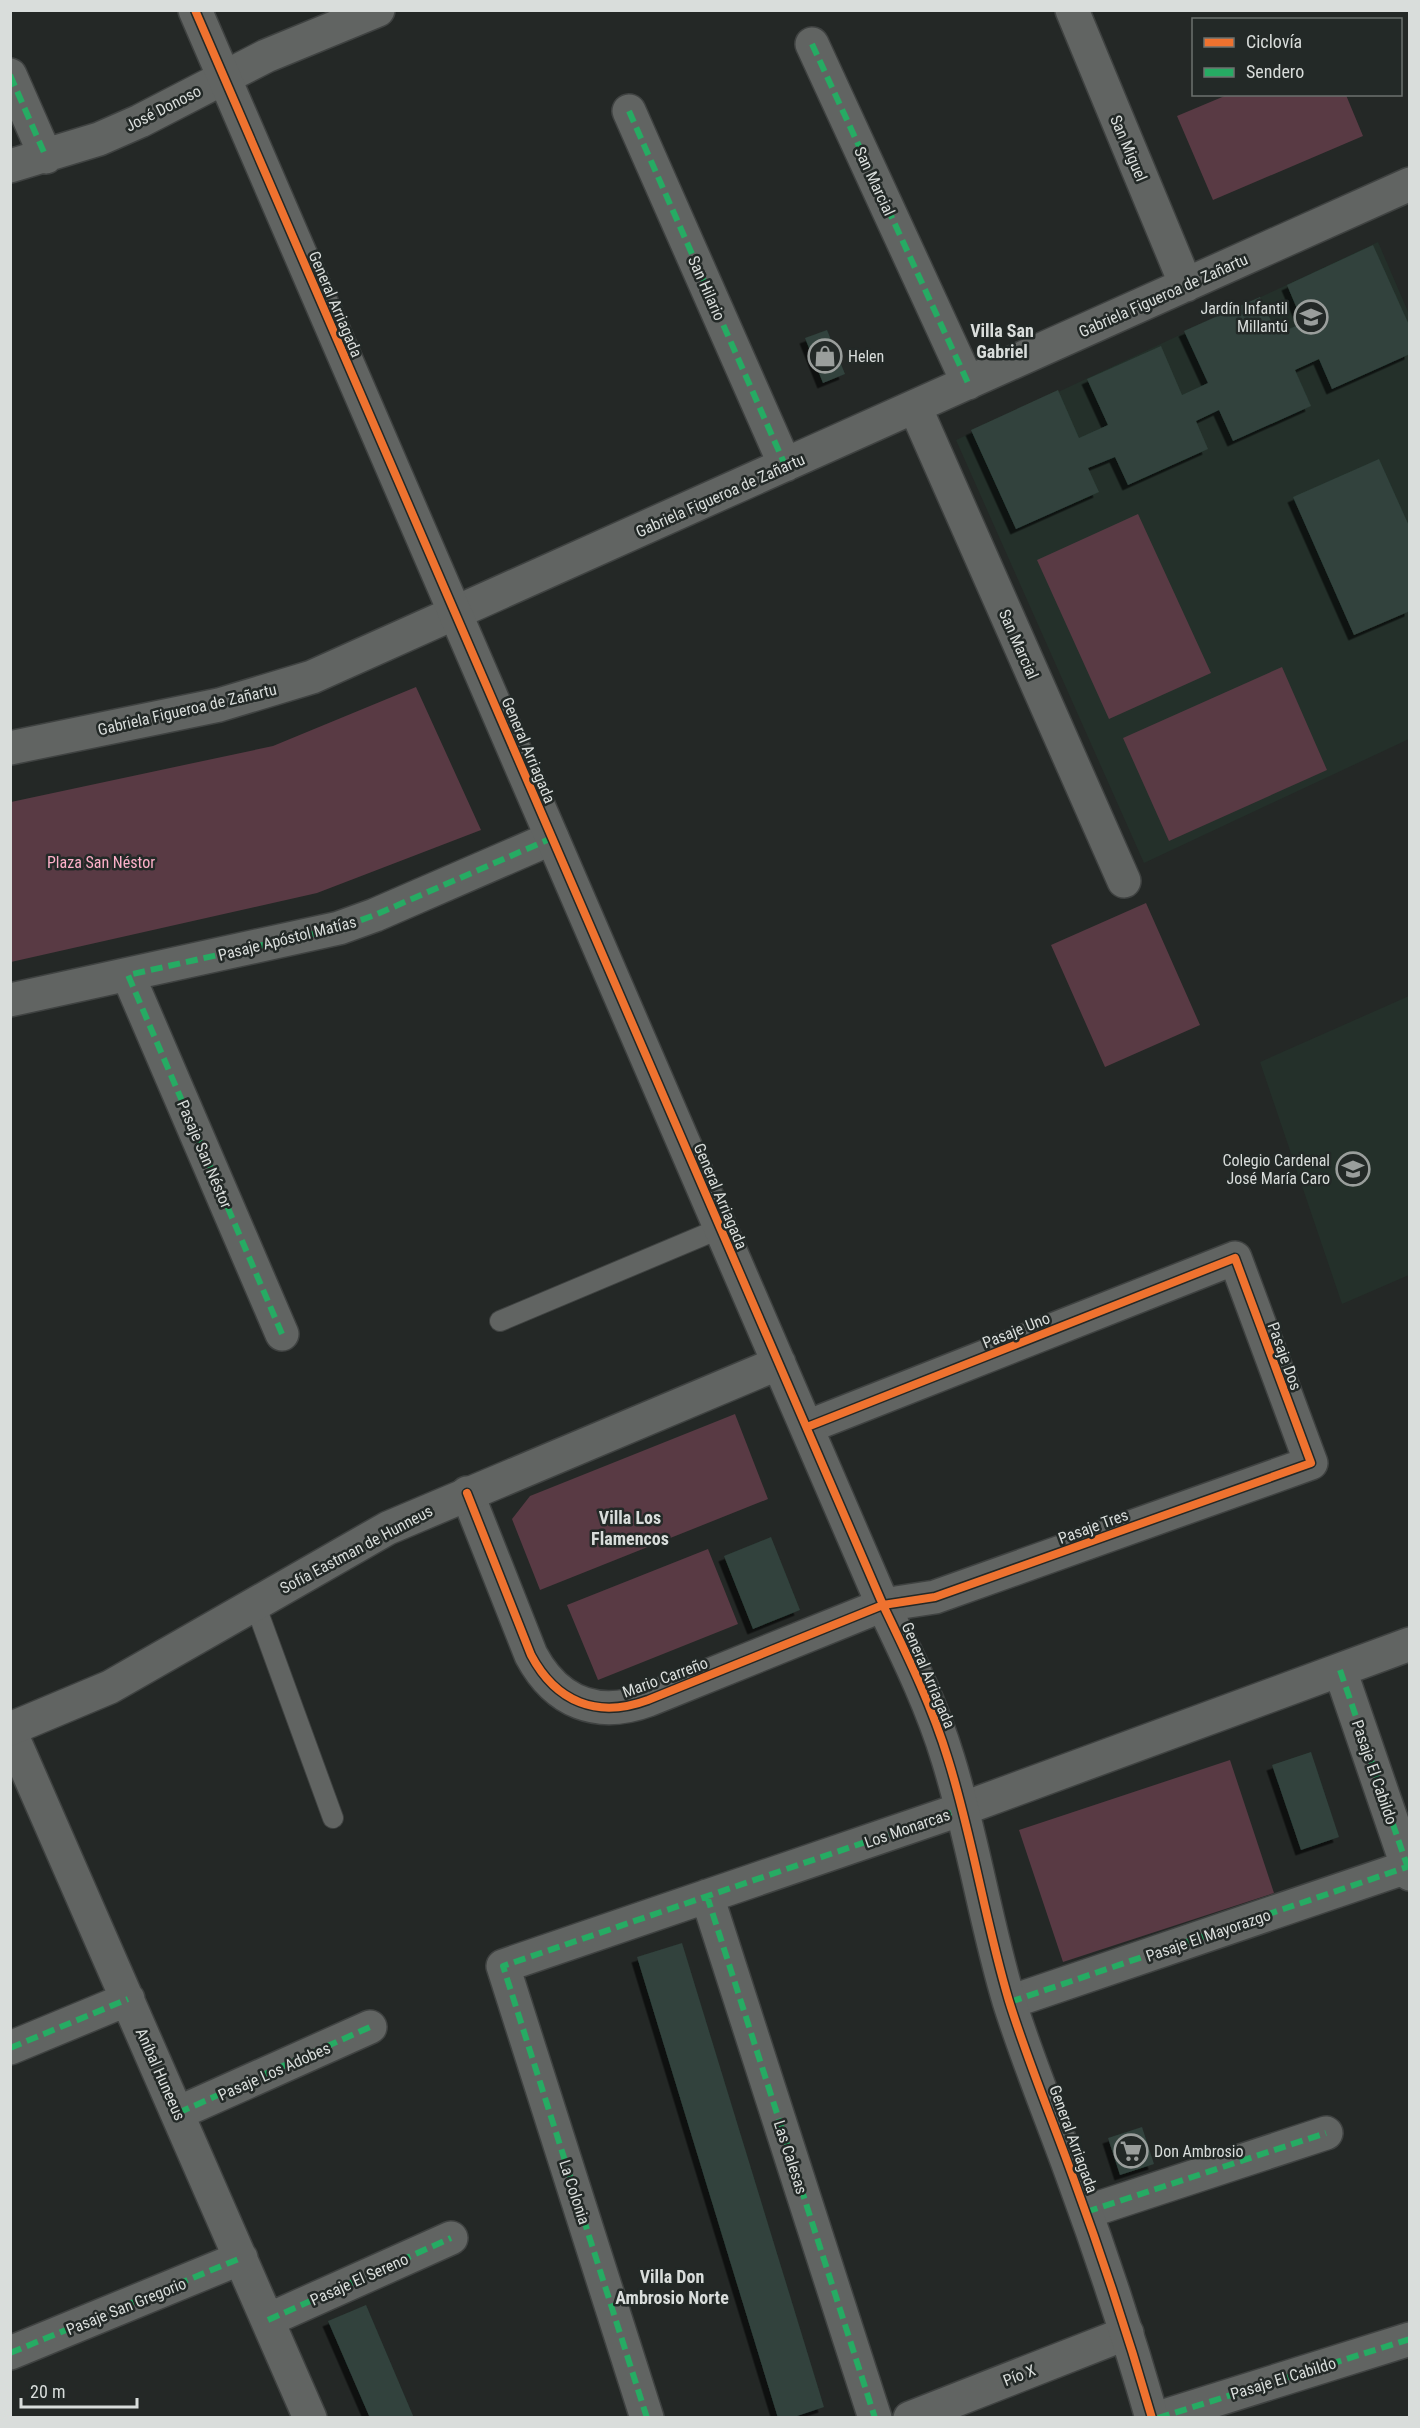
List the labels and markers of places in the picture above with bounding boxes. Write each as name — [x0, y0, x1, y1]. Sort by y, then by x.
place label: Jardín Infantil Millantú — [1200, 299, 1288, 336]
school or university icon: Jardín Infantil Millantú — [1293, 299, 1329, 335]
shop icon: Helen — [807, 338, 843, 374]
place label: Helen — [848, 347, 884, 366]
place label: Colegio Cardenal José María Caro — [1222, 1151, 1330, 1188]
school or university icon: Colegio Cardenal José María Caro — [1335, 1151, 1371, 1187]
supermarket icon: Don Ambrosio — [1113, 2133, 1149, 2169]
place label: Don Ambrosio — [1154, 2142, 1244, 2161]

